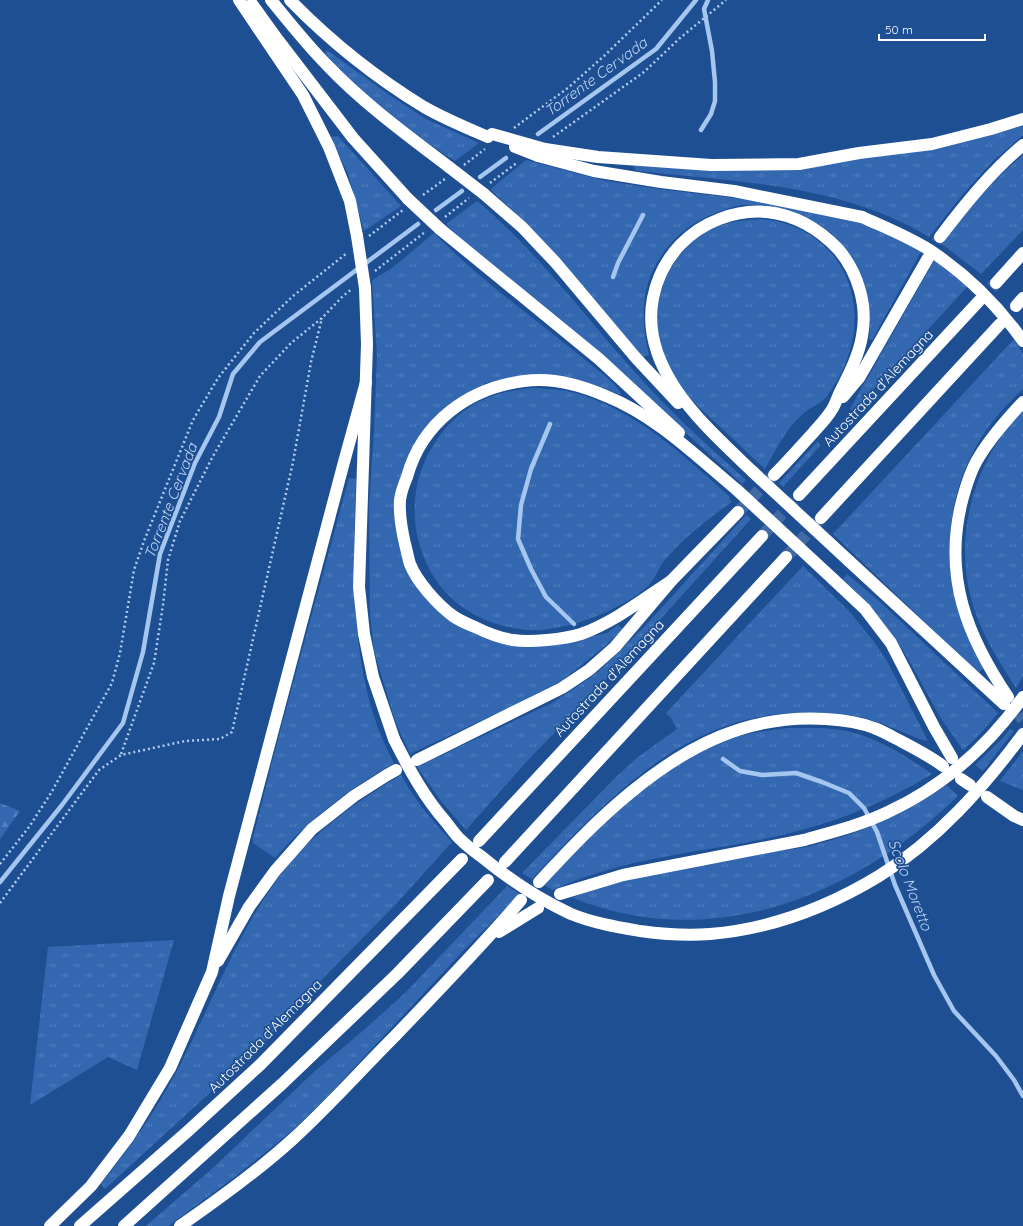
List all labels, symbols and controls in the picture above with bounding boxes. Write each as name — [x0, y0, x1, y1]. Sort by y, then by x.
scale bar — [879, 16, 985, 42]
text: 50 m — [885, 22, 913, 37]
water label: Torrente Cervada — [541, 32, 651, 120]
street label: Autostrada d'Alemagna — [819, 326, 937, 450]
water label: Torrente Cervada — [140, 440, 202, 561]
street label: Autostrada d'Alemagna — [550, 616, 668, 740]
water label: Scolo Moretto — [884, 836, 937, 934]
street label: Autostrada d'Alemagna — [204, 975, 326, 1097]

